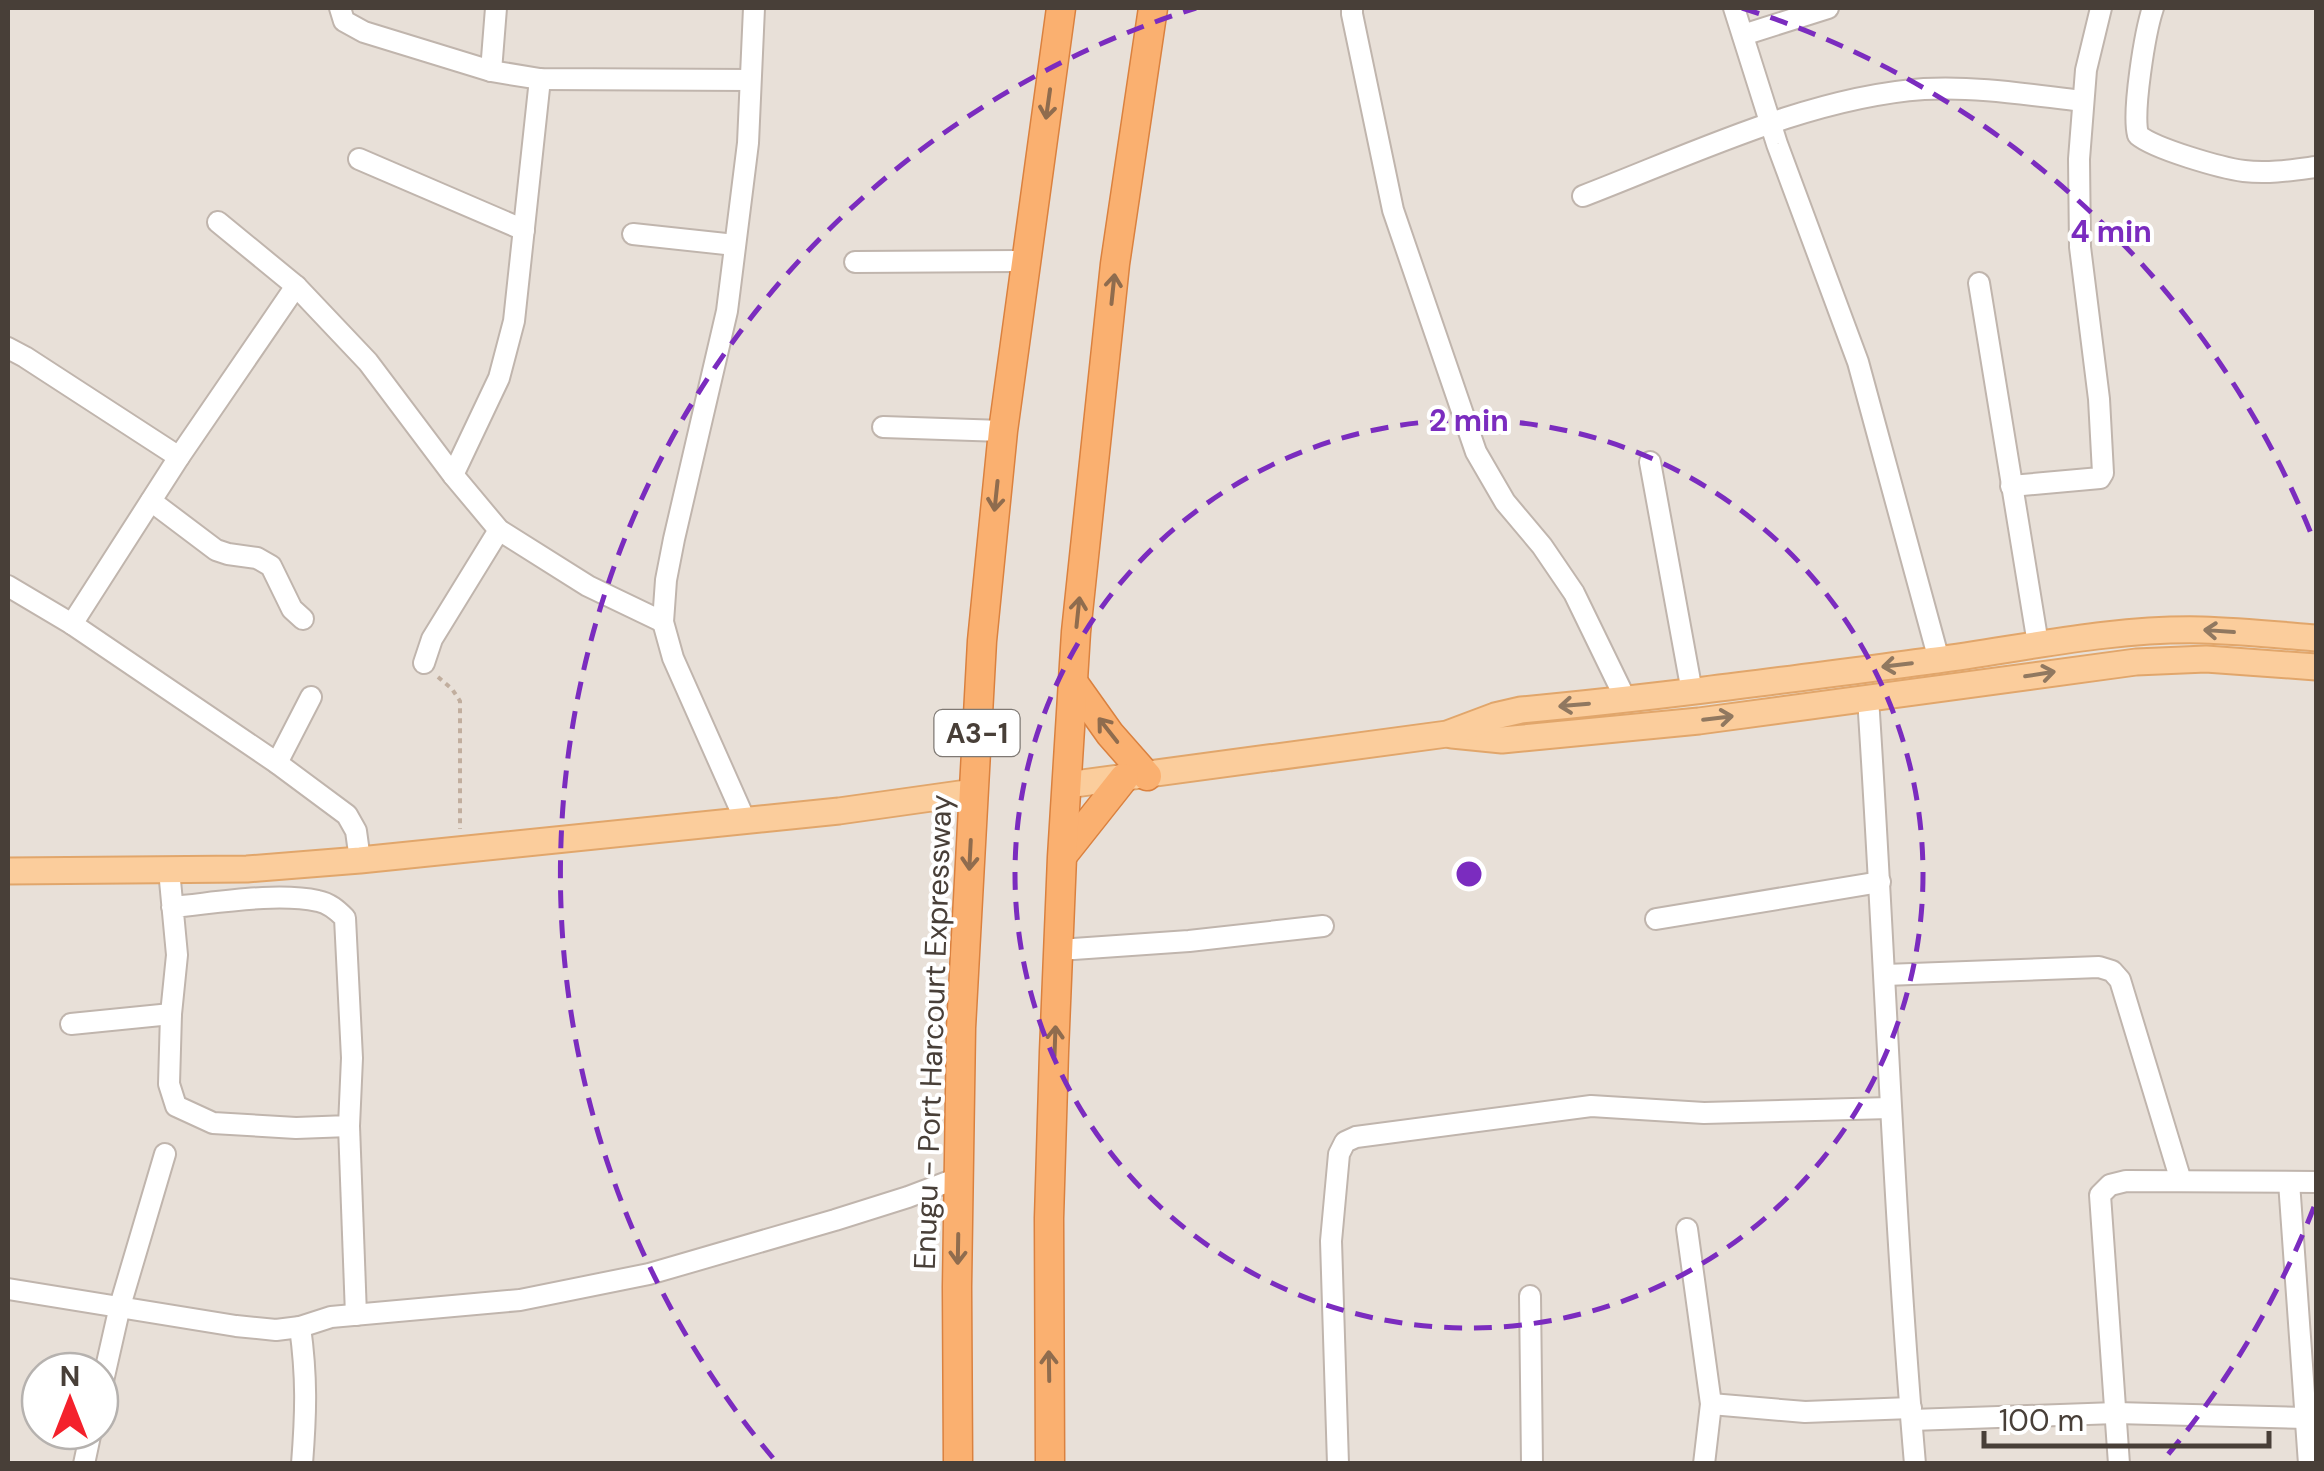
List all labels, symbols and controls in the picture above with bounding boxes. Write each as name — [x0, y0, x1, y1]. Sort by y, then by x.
one-way arrow — [1038, 87, 1056, 120]
text: 4 min — [2070, 212, 2152, 251]
one-way arrow — [1103, 273, 1122, 305]
text: 2 min — [1429, 401, 1509, 440]
one-way arrow — [987, 479, 1006, 511]
one-way arrow — [1069, 596, 1088, 628]
one-way arrow — [2204, 621, 2236, 640]
one-way arrow — [1881, 656, 1913, 675]
one-way arrow — [2023, 664, 2056, 683]
one-way arrow — [1559, 696, 1591, 715]
one-way arrow — [1702, 709, 1734, 727]
road number: A3-1 — [934, 710, 1020, 756]
one-way arrow — [1097, 718, 1119, 744]
street label: Enugu - Port Harcourt Expressway — [905, 793, 960, 1270]
one-way arrow — [960, 838, 979, 870]
centre of rings — [1451, 856, 1487, 892]
one-way arrow — [1046, 1026, 1065, 1058]
one-way arrow — [948, 1233, 967, 1265]
north arrow — [20, 1351, 120, 1451]
one-way arrow — [1040, 1351, 1058, 1384]
text: N — [60, 1358, 80, 1395]
scale bar — [1984, 1386, 2269, 1448]
text: 100 m — [1999, 1401, 2084, 1440]

